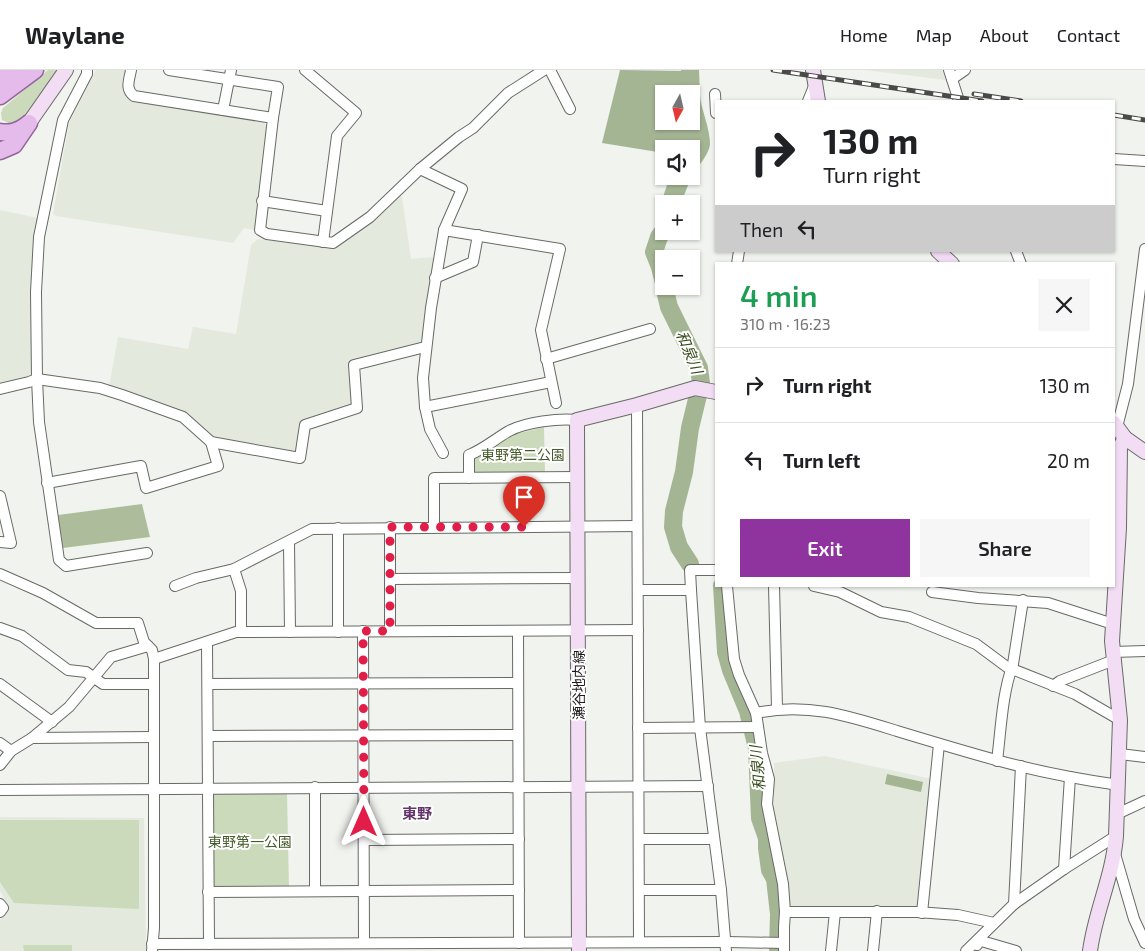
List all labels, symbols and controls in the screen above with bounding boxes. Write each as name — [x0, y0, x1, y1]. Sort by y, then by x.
text: Waylane — [25, 20, 125, 49]
text: Home — [840, 24, 888, 46]
text: Map — [916, 24, 952, 46]
text: About — [980, 24, 1029, 46]
text: Contact — [1057, 24, 1120, 46]
north arrow — [655, 85, 700, 130]
map controls — [655, 85, 700, 295]
text: 130 m — [823, 119, 918, 161]
icon: right — [740, 120, 805, 185]
button: sound — [655, 140, 700, 185]
text: Turn right — [823, 161, 921, 187]
button: + — [655, 195, 700, 240]
icon: left — [793, 215, 821, 243]
text: Then — [740, 218, 783, 241]
button: − — [655, 250, 700, 295]
text: 4 min — [740, 277, 818, 313]
button: close — [1038, 279, 1090, 331]
text: 310 m · 16:23 — [740, 314, 831, 333]
water label: 和泉川 — [673, 328, 708, 378]
icon: right — [740, 371, 768, 399]
text: Turn right — [783, 374, 871, 397]
text: 130 m — [1040, 374, 1090, 397]
park label: 東野第二公園 — [481, 446, 565, 463]
icon: left — [740, 446, 768, 474]
text: Turn left — [783, 449, 860, 472]
text: 20 m — [1047, 449, 1090, 472]
pin — [503, 476, 545, 527]
icon: arrive — [510, 483, 538, 511]
button: Exit — [740, 519, 910, 577]
button: Share — [920, 519, 1090, 577]
street label: 瀬谷地内線 — [570, 650, 587, 720]
water label: 和泉川 — [746, 743, 768, 791]
position arrow — [337, 795, 389, 847]
district label: 東野 — [402, 804, 432, 822]
park label: 東野第一公園 — [208, 833, 292, 850]

